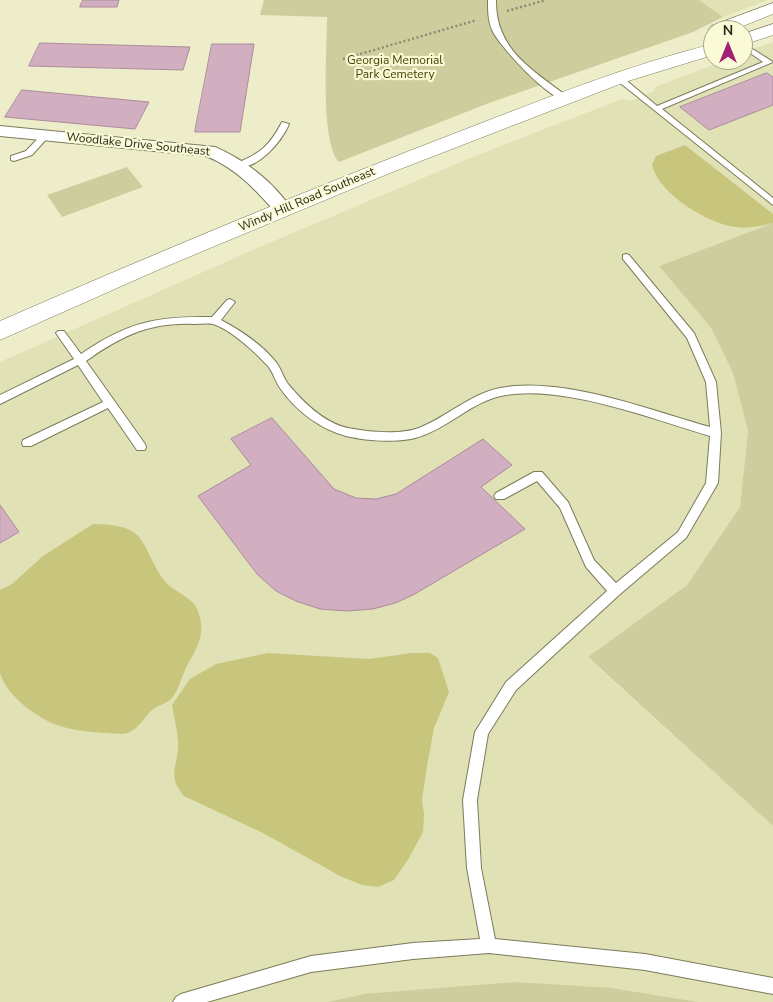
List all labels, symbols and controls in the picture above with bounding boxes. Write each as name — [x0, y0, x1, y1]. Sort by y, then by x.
north arrow — [703, 20, 753, 70]
text: N — [723, 21, 733, 40]
park label: Georgia Memorial Park Cemetery — [347, 54, 443, 82]
street label: Woodlake Drive Southeast — [66, 130, 210, 160]
street label: Windy Hill Road Southeast — [237, 165, 377, 235]

